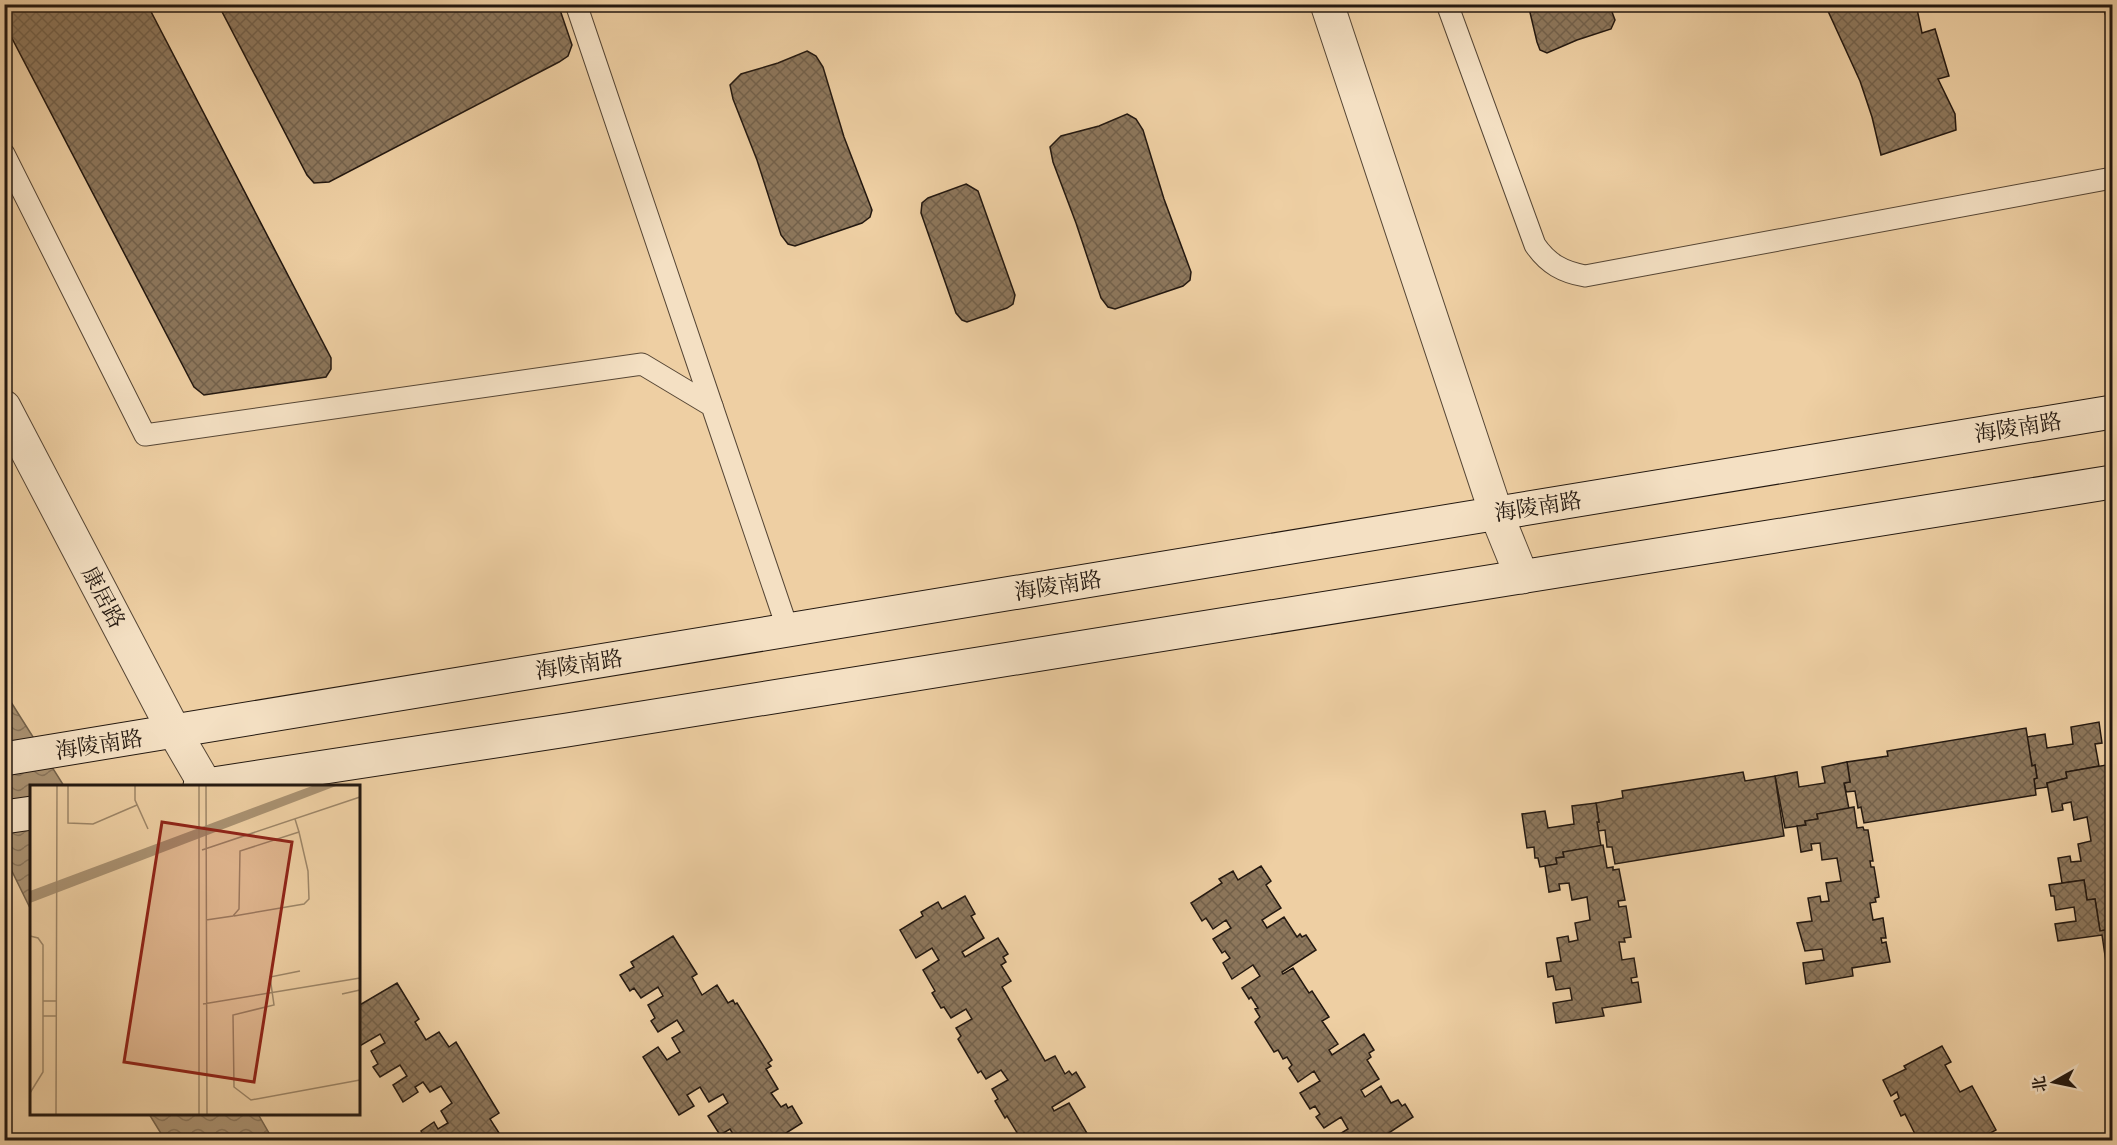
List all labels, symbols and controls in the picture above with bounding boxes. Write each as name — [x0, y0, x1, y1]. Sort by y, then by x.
street label: 海陵南路 — [1973, 408, 2064, 449]
street label: 海陵南路 — [1493, 487, 1584, 528]
street label: 康居路 — [75, 562, 130, 633]
street label: 海陵南路 — [1013, 566, 1104, 607]
street label: 海陵南路 — [534, 645, 625, 686]
street label: 海陵南路 — [54, 725, 145, 766]
inset map — [30, 785, 360, 1115]
north arrow — [2024, 1052, 2084, 1112]
text: 北 — [2029, 1075, 2051, 1094]

